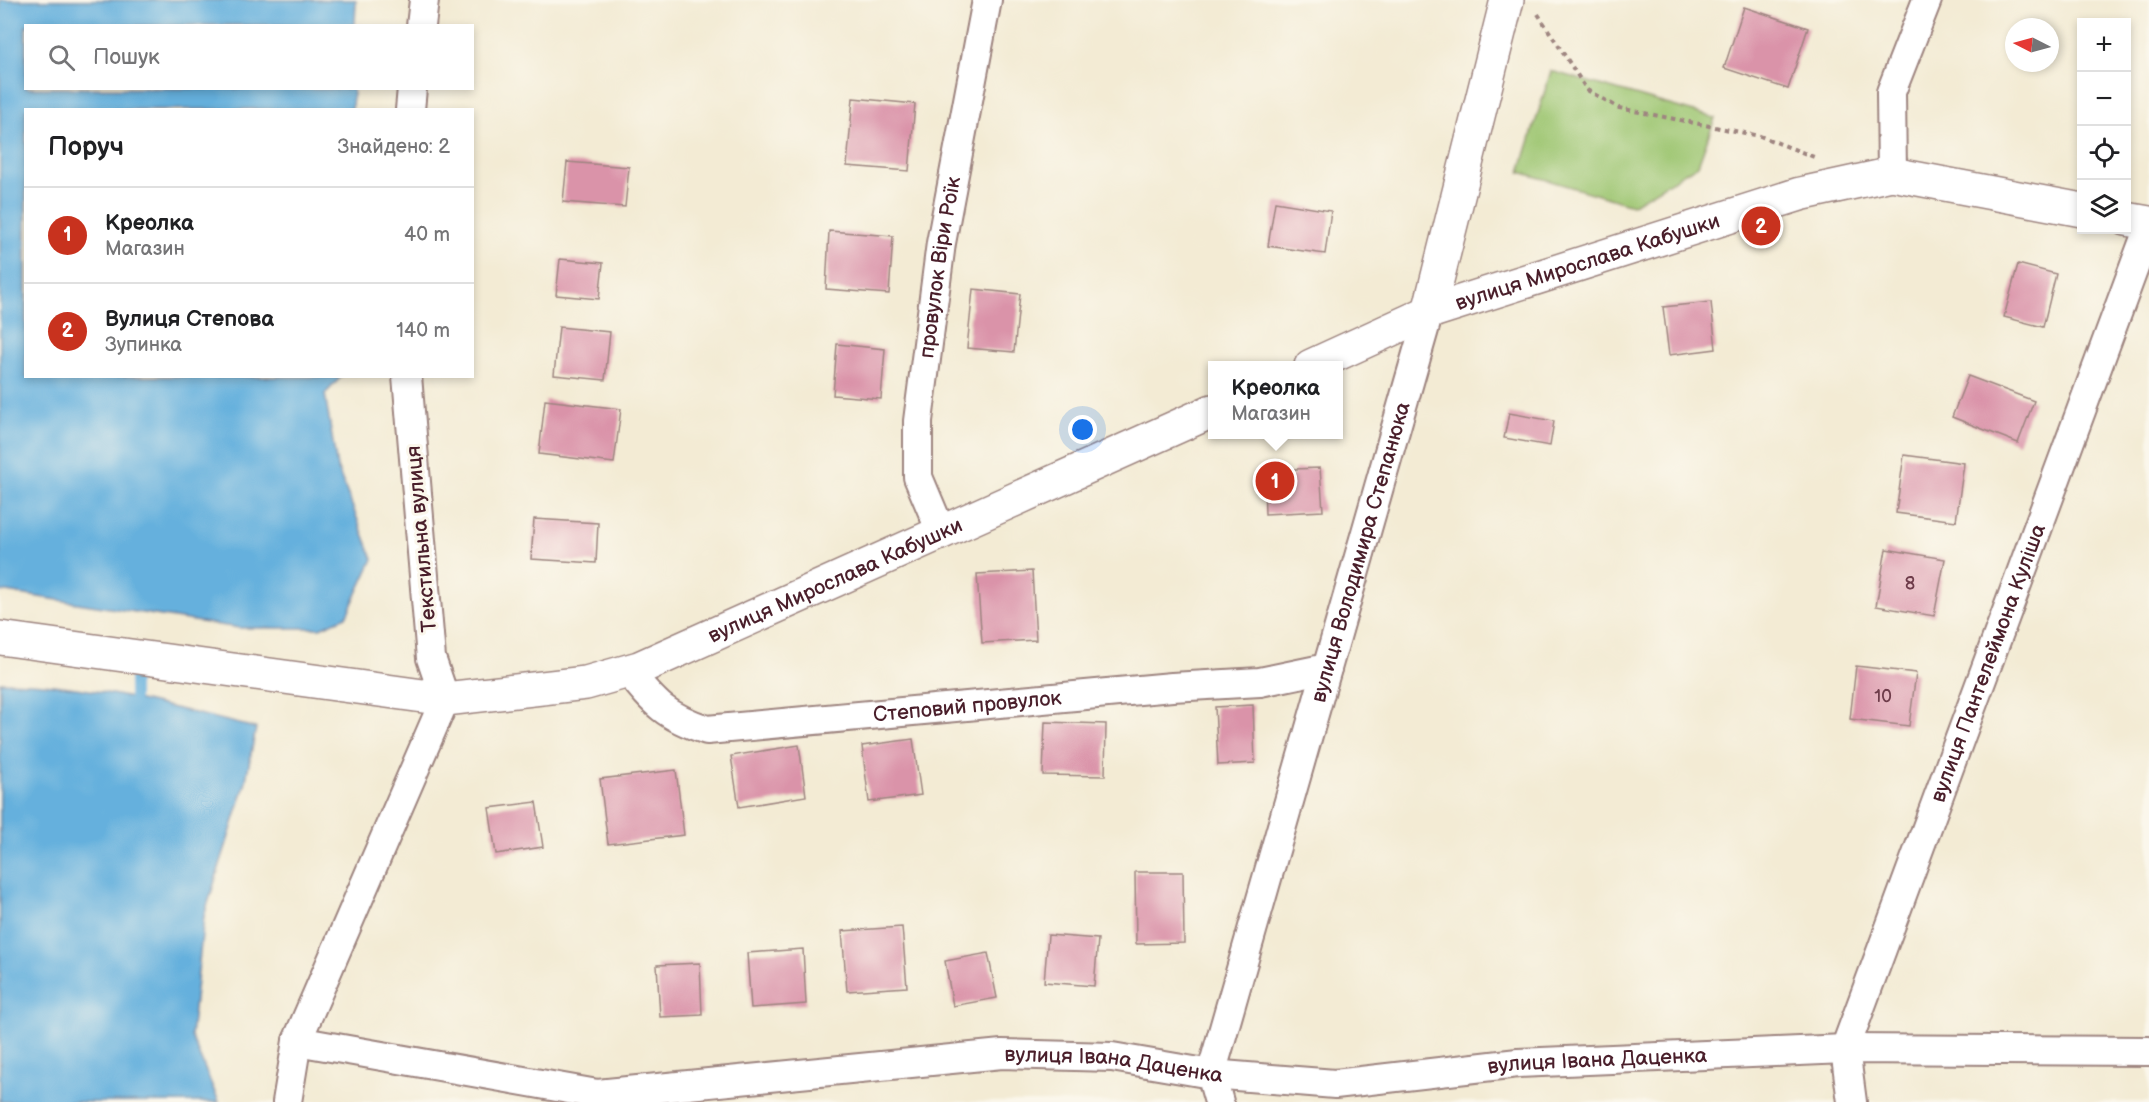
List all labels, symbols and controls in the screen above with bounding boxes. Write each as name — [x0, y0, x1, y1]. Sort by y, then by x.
north arrow — [2005, 18, 2059, 72]
map controls — [2077, 18, 2131, 234]
button: + — [2077, 18, 2131, 72]
search box — [24, 24, 474, 90]
icon: search — [45, 41, 78, 74]
text: Пошук — [93, 44, 160, 71]
button: − — [2077, 72, 2131, 126]
button: locate — [2077, 126, 2131, 180]
text: Поруч — [48, 132, 124, 163]
text: Знайдено: 2 — [337, 135, 450, 159]
street label: провулок Віри Роїк — [914, 174, 966, 360]
button: layers — [2077, 180, 2131, 234]
pin: 2 — [1742, 204, 1780, 248]
street label: вулиця Мирослава Кабушки — [1452, 208, 1723, 316]
text: Креолка — [105, 210, 194, 237]
text: 1 — [63, 223, 72, 247]
text: 40 m — [404, 223, 450, 247]
text: Магазин — [105, 237, 185, 261]
text: Вулиця Степова — [105, 306, 274, 333]
text: 2 — [62, 319, 73, 343]
text: 140 m — [396, 319, 450, 343]
text: Зупинка — [105, 333, 182, 357]
popup — [1208, 361, 1343, 439]
text: Креолка — [1231, 375, 1320, 402]
street label: вулиця Володимира Степанюка — [1306, 398, 1416, 705]
text: Магазин — [1231, 402, 1311, 426]
your location — [1068, 415, 1097, 444]
street label: Текстильна вулиця — [401, 445, 442, 633]
pin: 1 — [1256, 458, 1294, 504]
street label: вулиця Мирослава Кабушки — [704, 513, 966, 648]
street label: вулиця Пантелеймона Куліша — [1925, 520, 2051, 806]
house number: 8 — [1905, 573, 1915, 594]
street label: Степовий провулок — [872, 685, 1063, 728]
house number: 10 — [1874, 686, 1892, 707]
street label: вулиця Івана Даценка — [1004, 1042, 1224, 1088]
street label: вулиця Івана Даценка — [1486, 1043, 1708, 1079]

